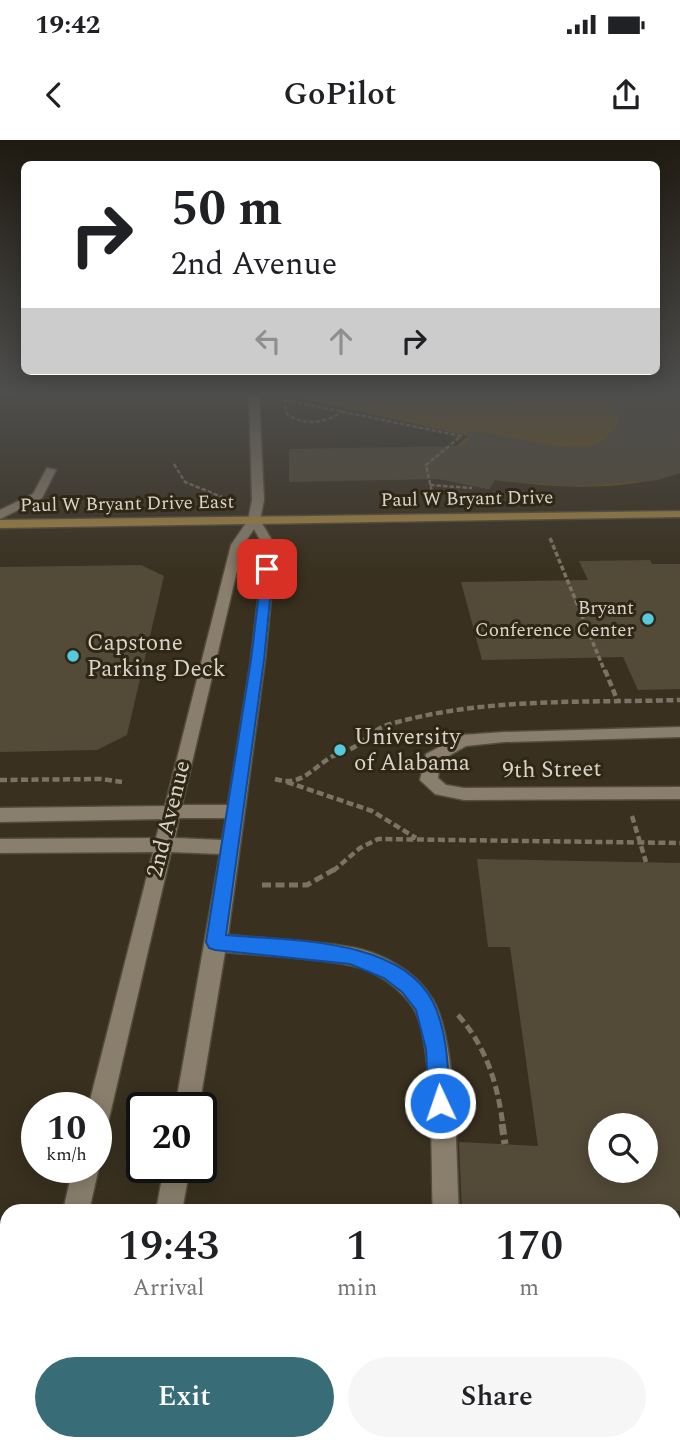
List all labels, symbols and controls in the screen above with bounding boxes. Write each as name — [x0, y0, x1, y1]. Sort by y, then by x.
text: 19:42 — [35, 5, 100, 45]
text: GoPilot — [283, 70, 397, 119]
icon: back — [35, 76, 73, 114]
icon: share — [607, 76, 645, 114]
text: 50 m — [171, 172, 282, 247]
icon: right — [56, 189, 147, 280]
text: 2nd Avenue — [171, 240, 337, 289]
icon: left — [249, 322, 287, 360]
icon: ahead — [322, 322, 360, 360]
icon: right — [395, 322, 433, 360]
street label: Paul W Bryant Drive — [380, 483, 554, 515]
street label: Paul W Bryant Drive East — [20, 488, 235, 520]
pin — [237, 539, 297, 599]
icon: arrive — [248, 550, 286, 588]
place label: Bryant Conference Center — [475, 594, 634, 645]
marker: Bryant Conference Center — [640, 611, 656, 627]
place label: Capstone Parking Deck — [87, 626, 226, 687]
marker: Capstone Parking Deck — [65, 648, 81, 664]
place label: University of Alabama — [354, 720, 470, 781]
marker: University of Alabama — [332, 742, 348, 758]
street label: 9th Street — [502, 752, 602, 788]
street label: 2nd Avenue — [138, 757, 200, 881]
position arrow — [403, 1066, 477, 1140]
speed limit sign: 20 — [126, 1092, 217, 1183]
text: 10 — [47, 1102, 86, 1155]
map controls — [588, 1113, 658, 1183]
button: search — [588, 1113, 658, 1183]
text: km/h — [46, 1141, 87, 1168]
text: 19:43 — [118, 1215, 219, 1278]
text: 1 — [346, 1215, 368, 1278]
text: 170 — [495, 1215, 563, 1278]
text: Arrival — [133, 1271, 204, 1306]
text: min — [337, 1271, 377, 1306]
text: m — [519, 1271, 539, 1306]
button: Exit — [35, 1357, 334, 1437]
button: Share — [348, 1357, 646, 1437]

